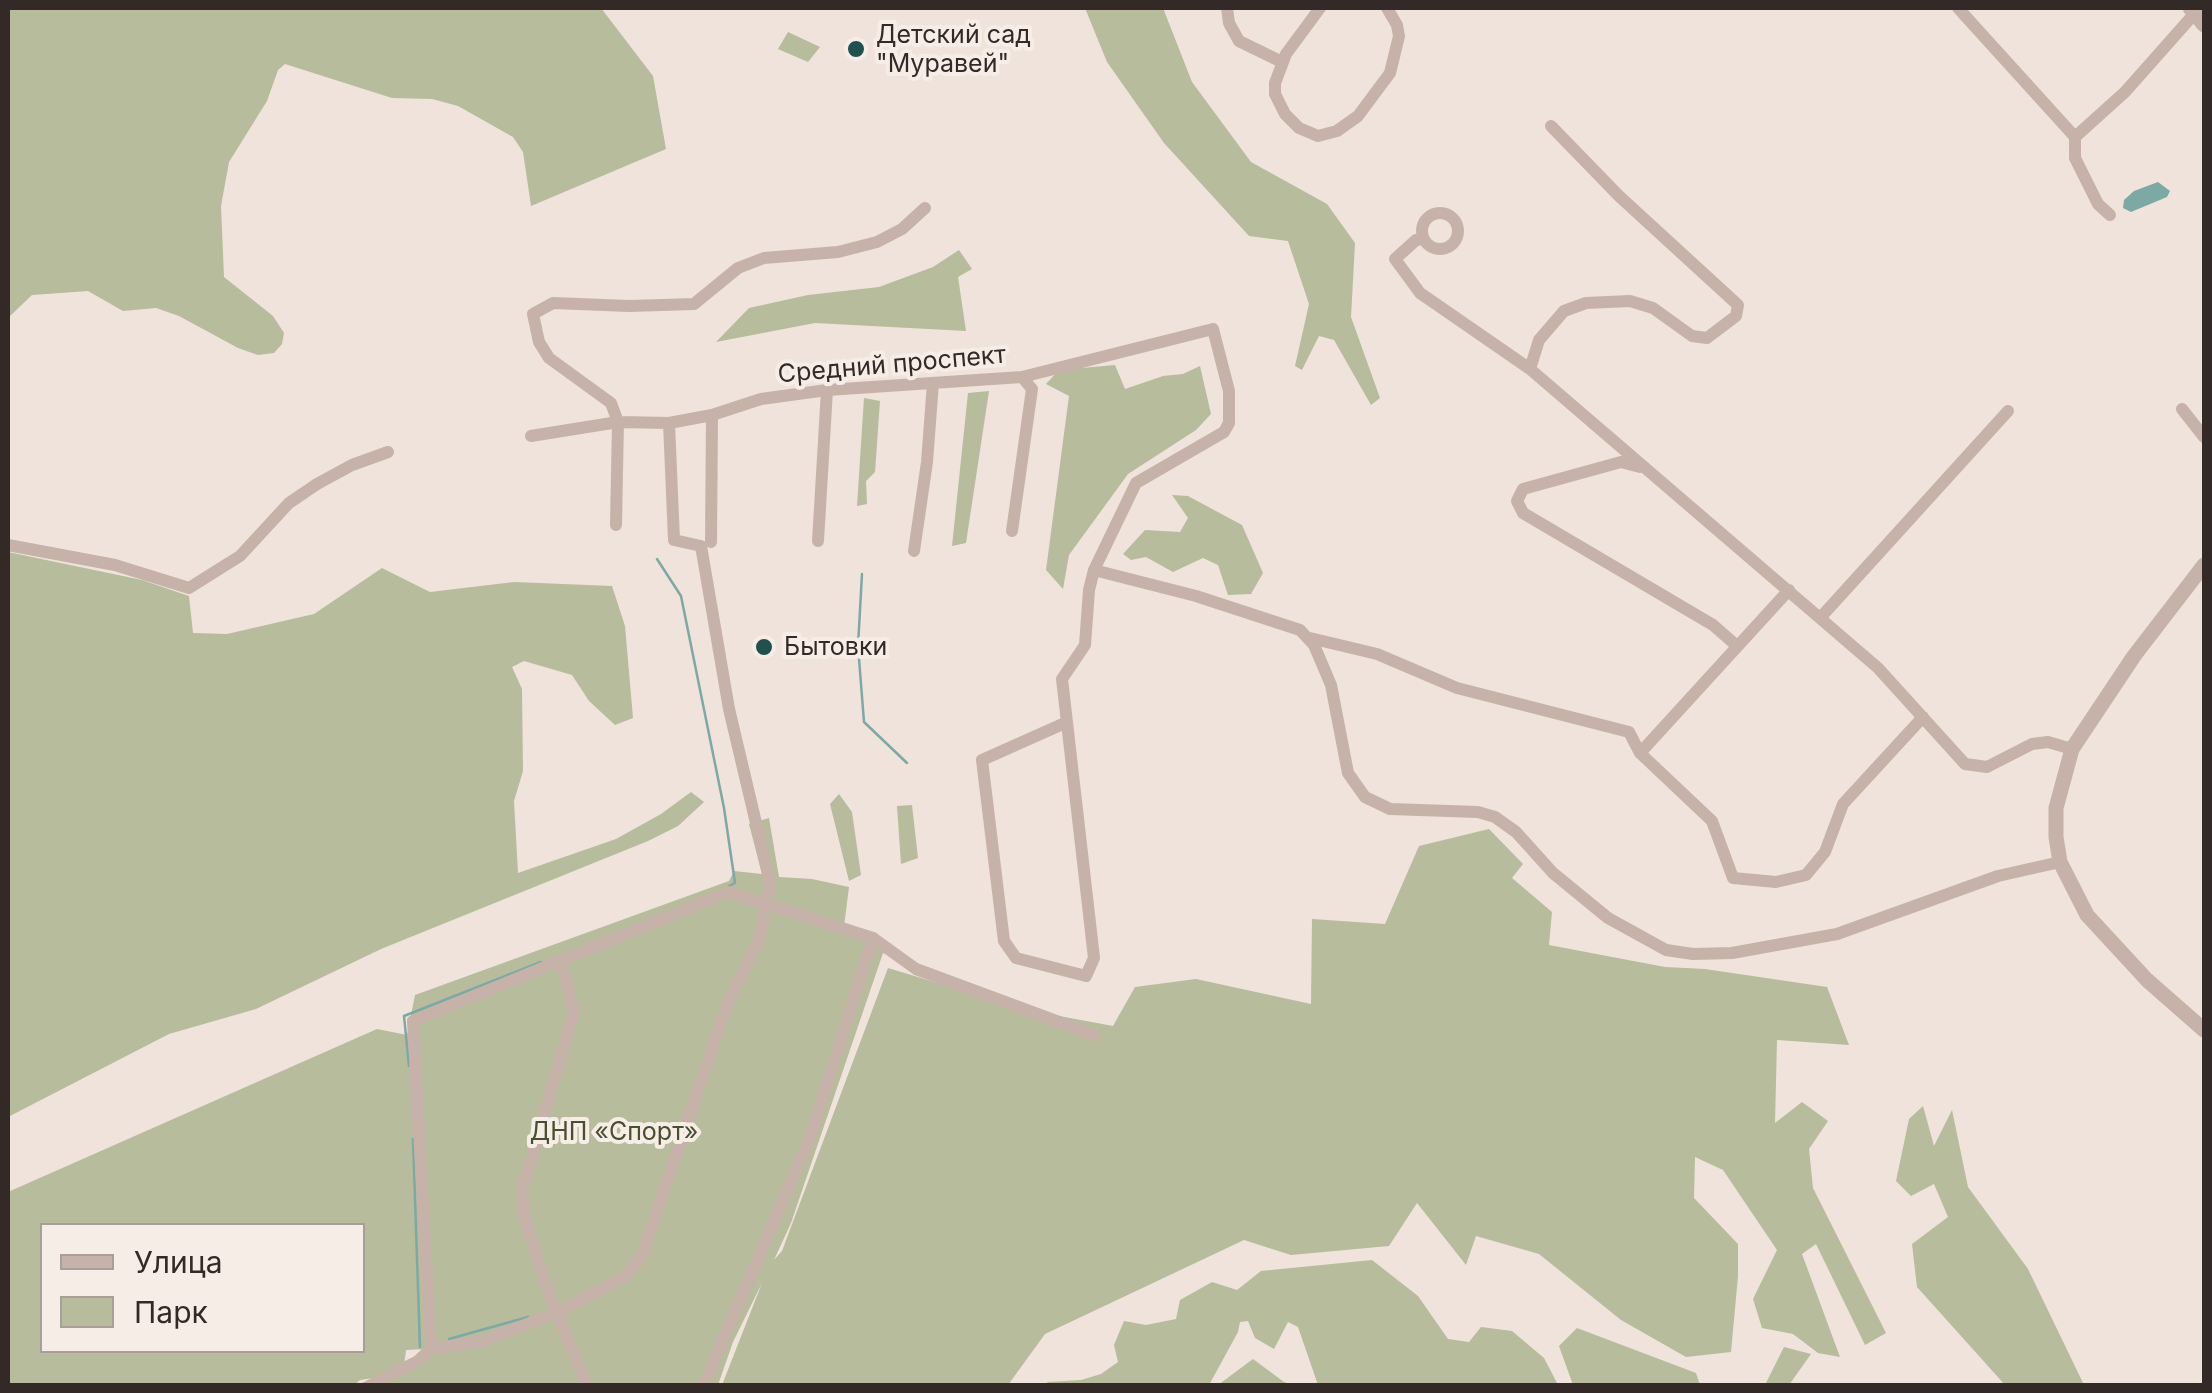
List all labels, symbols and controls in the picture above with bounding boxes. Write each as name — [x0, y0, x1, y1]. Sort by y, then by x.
place label: Детский сад "Муравей" — [876, 20, 1031, 79]
marker: Детский сад "Муравей" — [845, 38, 867, 60]
street label: Средний проспект — [777, 340, 1007, 390]
place label: Бытовки — [784, 632, 887, 662]
marker: Бытовки — [753, 636, 775, 658]
park label: ДНП «Спорт» — [530, 1117, 698, 1147]
legend — [40, 1223, 365, 1353]
text: Улица — [134, 1244, 223, 1280]
text: Парк — [134, 1294, 208, 1330]

